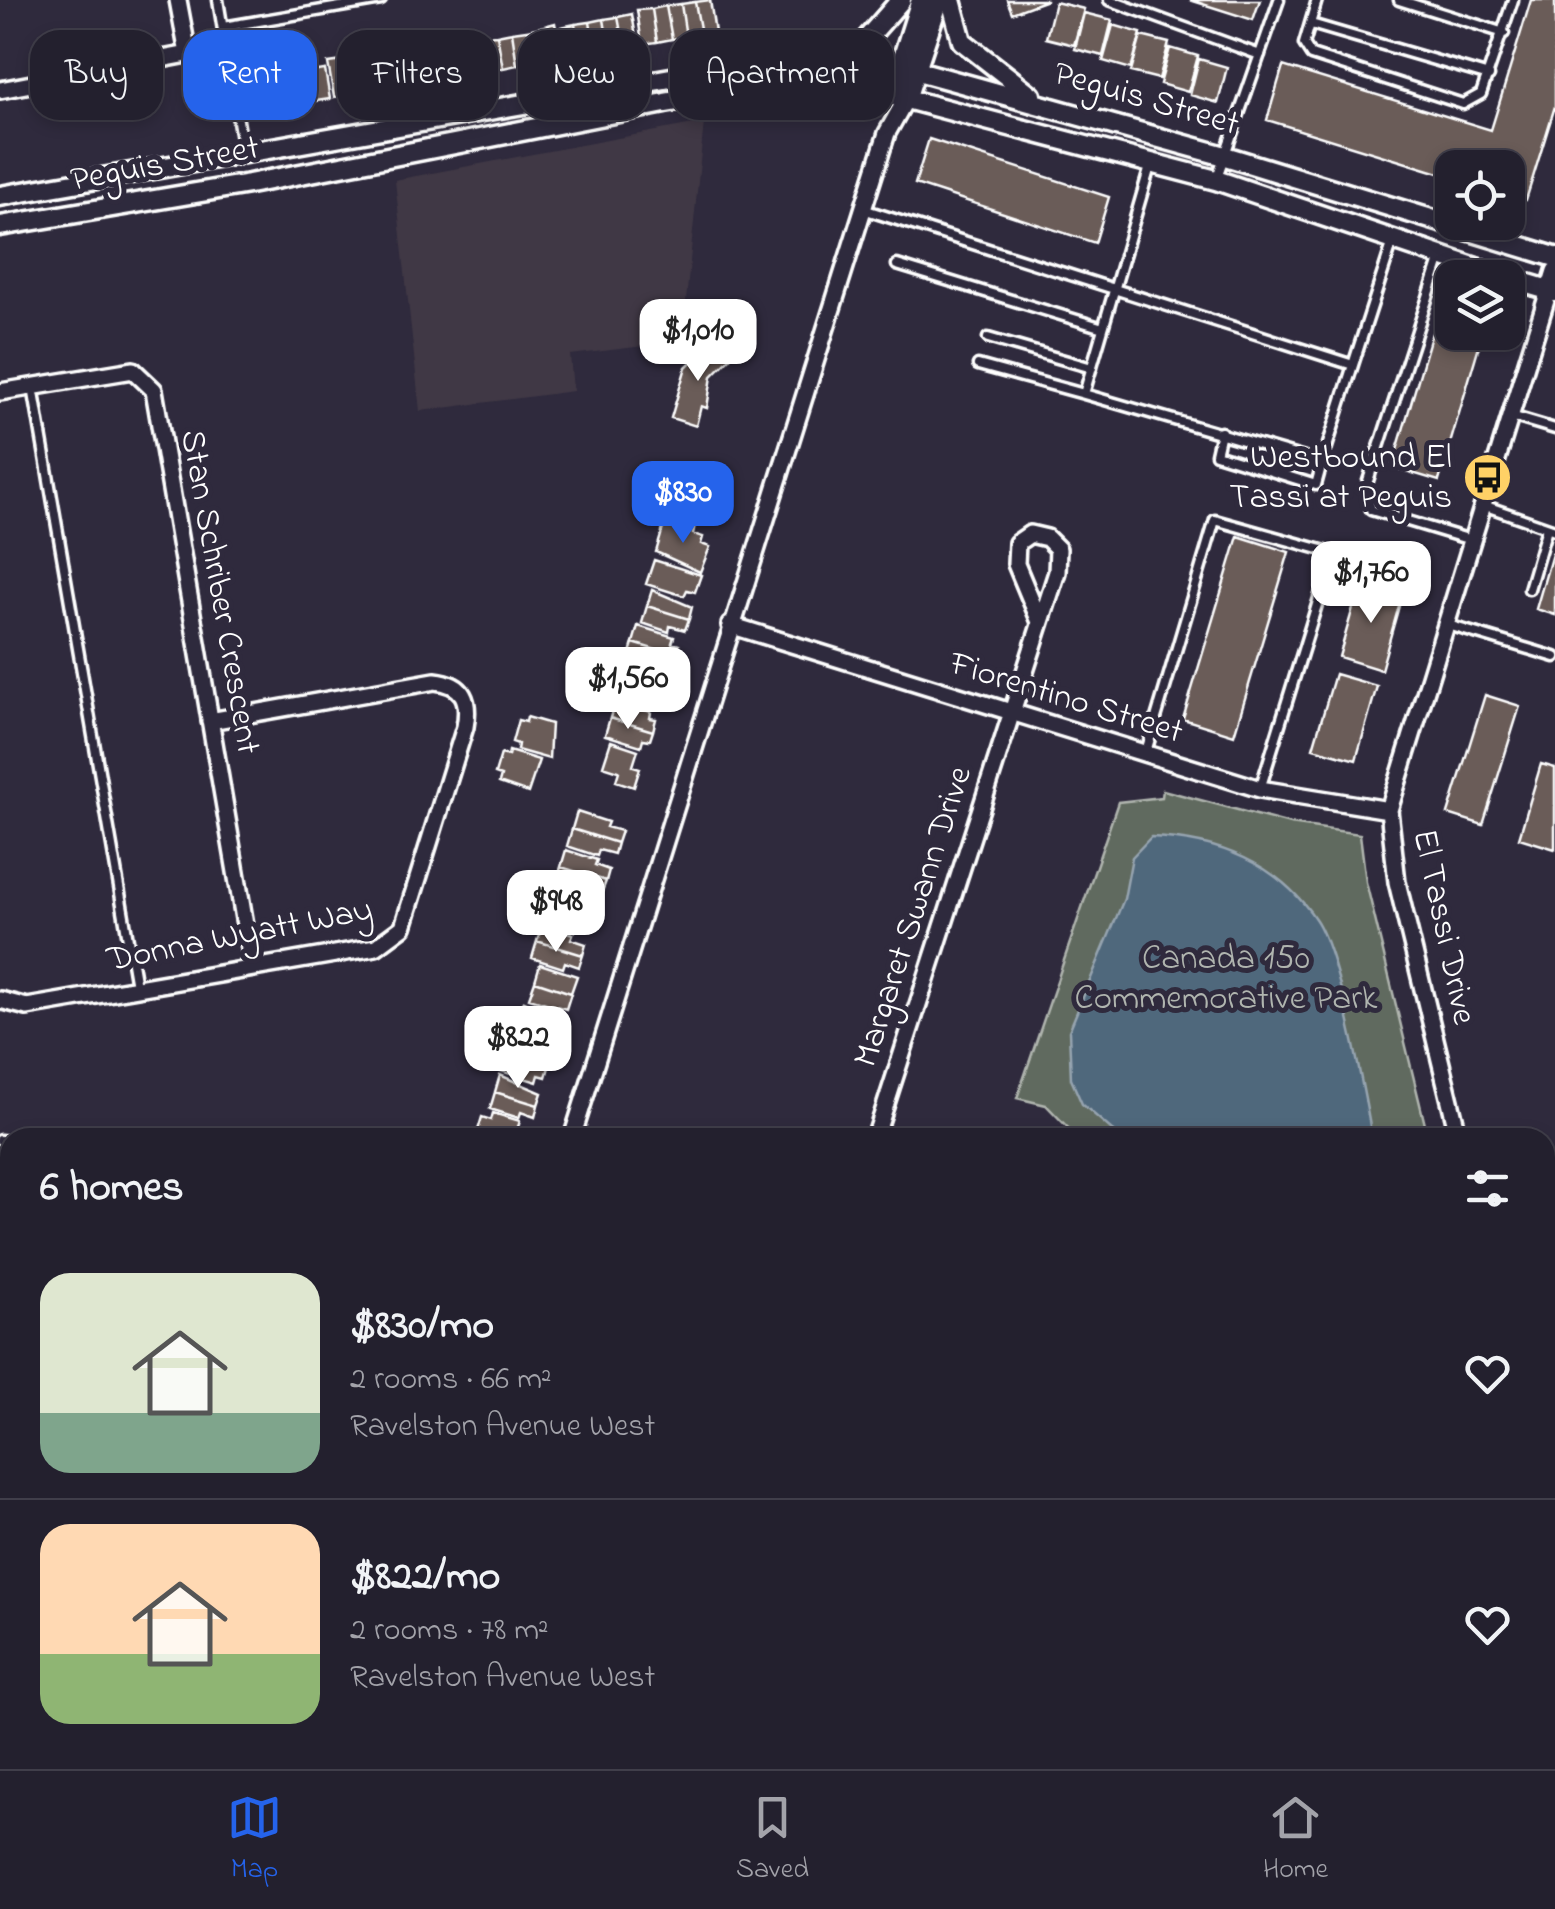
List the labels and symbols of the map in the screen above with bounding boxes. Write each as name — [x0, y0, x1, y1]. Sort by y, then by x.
street label: Peguis Street — [1047, 49, 1245, 151]
street label: Peguis Street — [67, 123, 264, 207]
pin: $1,010 — [617, 299, 779, 384]
street label: Stan Schriber Crescent — [165, 426, 273, 758]
place label: Westbound El Tassi at Peguis — [1229, 433, 1452, 524]
bus stop icon: Westbound El Tassi at Peguis — [1461, 452, 1513, 504]
pin: $830 — [624, 461, 742, 546]
pin: $1,760 — [1290, 541, 1452, 626]
street label: Fiorentino Street — [942, 639, 1189, 759]
pin: $1,560 — [547, 647, 709, 732]
street label: Margaret Swann Drive — [841, 760, 987, 1074]
street label: El Tassi Drive — [1397, 825, 1489, 1030]
pin: $948 — [497, 870, 615, 955]
street label: Donna Wyatt Way — [102, 885, 377, 987]
park label: Canada 150 Commemorative Park — [1075, 934, 1378, 1025]
pin: $822 — [459, 1006, 577, 1091]

